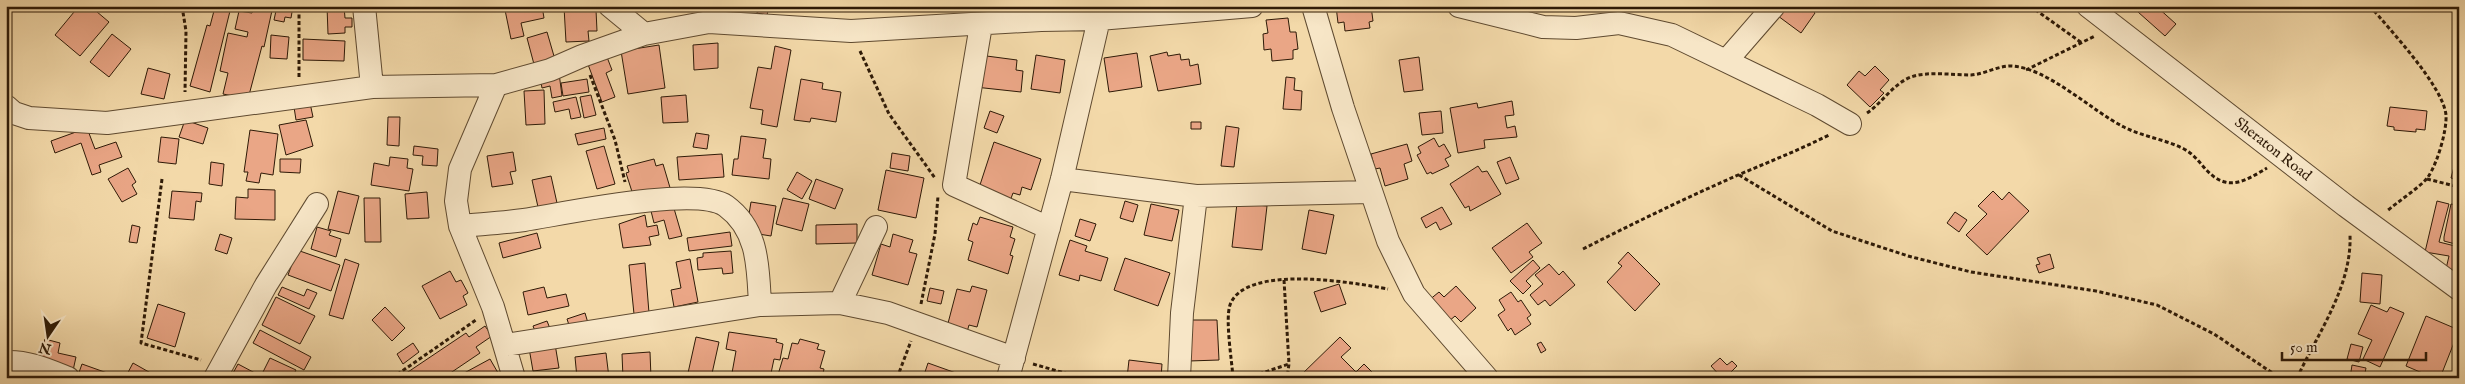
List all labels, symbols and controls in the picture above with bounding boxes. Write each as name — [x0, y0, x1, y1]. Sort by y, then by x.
street label: Sheraton Road — [2231, 113, 2316, 186]
north arrow — [22, 312, 72, 362]
scale bar — [2282, 329, 2426, 361]
text: N — [37, 338, 54, 358]
text: 50 m — [2290, 338, 2318, 357]

